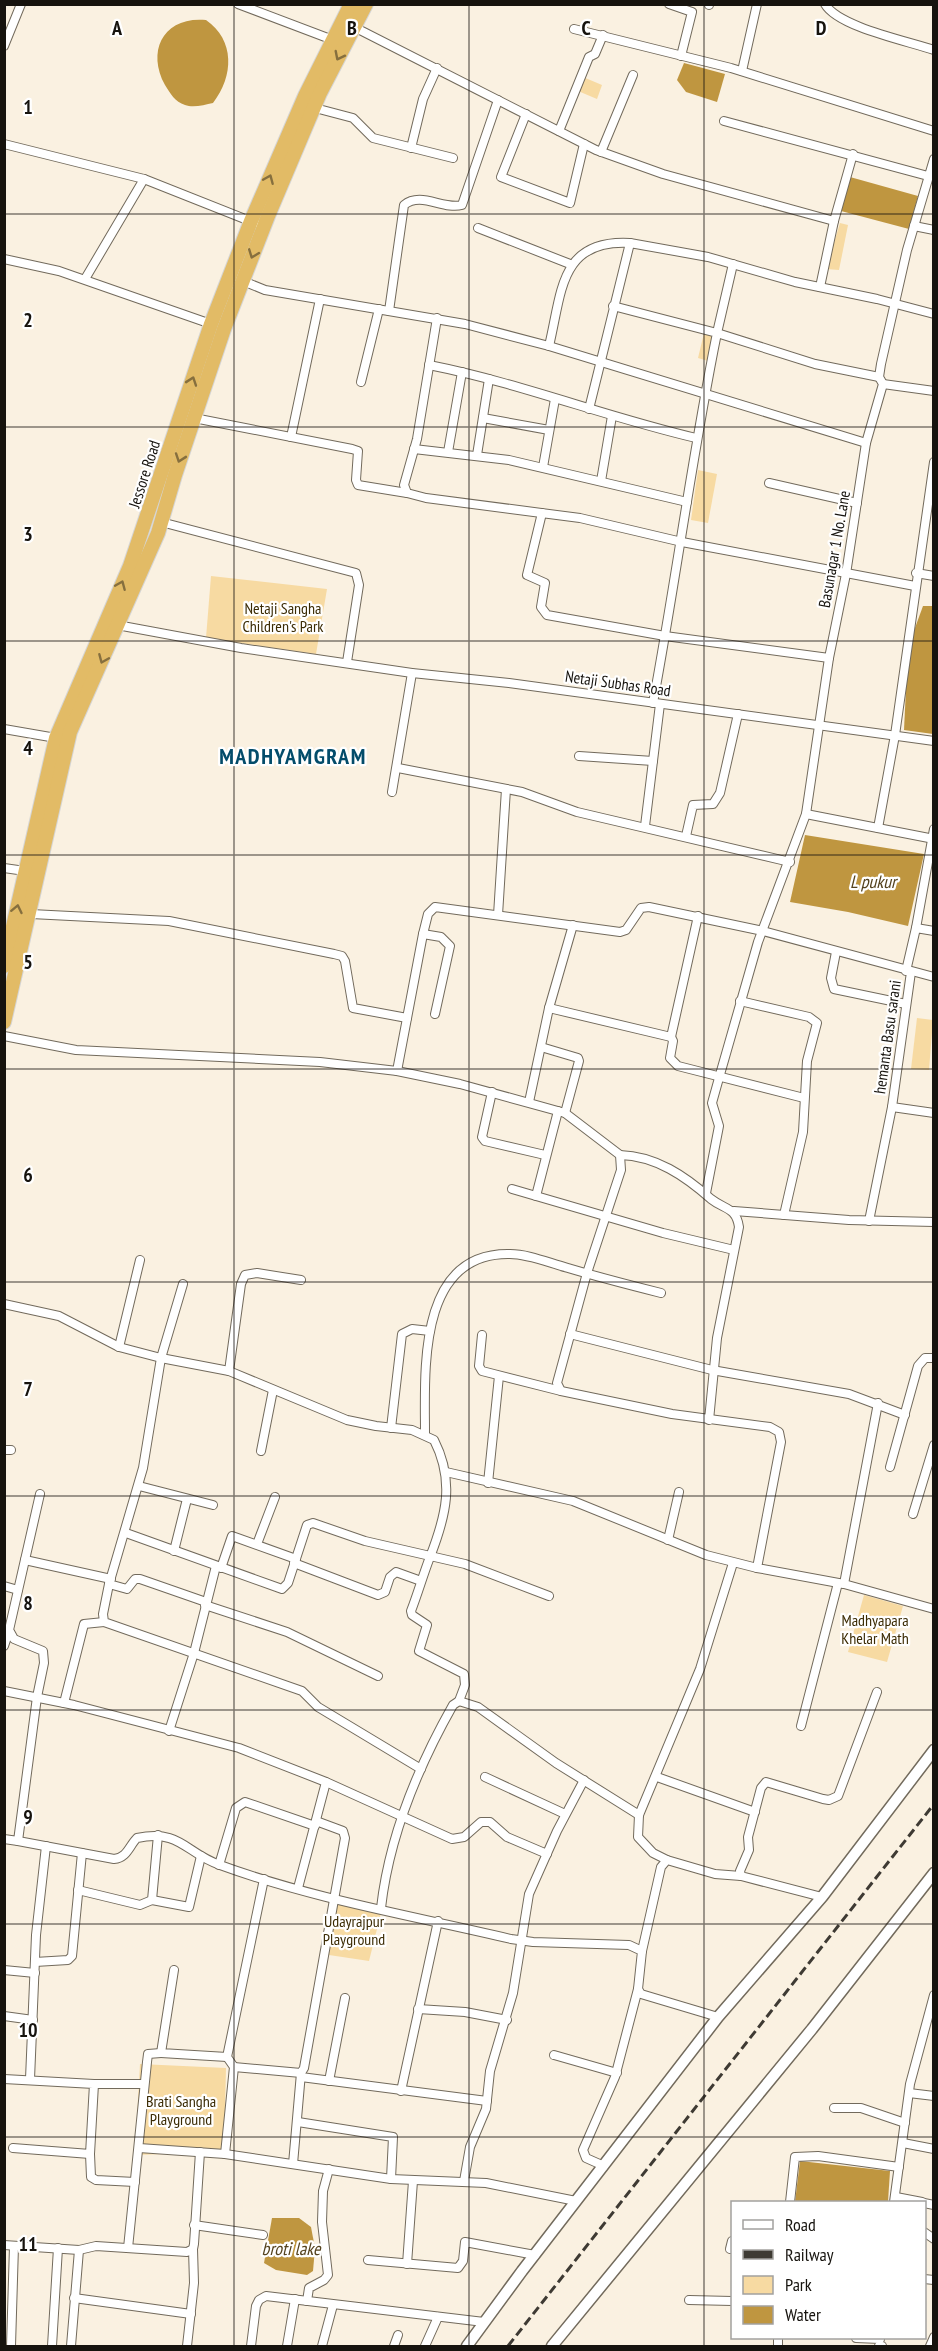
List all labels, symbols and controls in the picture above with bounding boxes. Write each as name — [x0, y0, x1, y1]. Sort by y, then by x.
text: A — [111, 15, 123, 41]
text: B — [347, 15, 357, 41]
text: C — [581, 15, 591, 41]
text: D — [816, 15, 827, 41]
one-way arrow — [335, 50, 346, 61]
text: 1 — [23, 94, 33, 120]
one-way arrow — [262, 175, 274, 186]
one-way arrow — [248, 248, 260, 259]
text: 2 — [23, 307, 33, 333]
one-way arrow — [185, 376, 197, 387]
street label: Jessore Road — [123, 438, 164, 511]
one-way arrow — [175, 452, 188, 463]
street label: Basunagar 1 No. Lane — [814, 489, 854, 609]
text: 3 — [23, 521, 33, 547]
one-way arrow — [114, 581, 126, 592]
park label: Netaji Sangha Children's Park — [242, 598, 324, 636]
one-way arrow — [98, 652, 110, 663]
street label: Netaji Subhas Road — [564, 666, 672, 700]
text: 4 — [23, 735, 33, 761]
district label: MADHYAMGRAM — [219, 742, 367, 770]
water label: L pukur — [850, 870, 899, 893]
one-way arrow — [10, 905, 23, 915]
text: 5 — [23, 949, 33, 975]
street label: hemanta Basu sarani — [869, 979, 905, 1095]
text: 6 — [23, 1162, 33, 1188]
text: 7 — [23, 1376, 33, 1402]
text: 8 — [23, 1590, 33, 1616]
park label: Madhyapara Khelar Math — [841, 1610, 909, 1648]
text: 9 — [23, 1804, 33, 1830]
park label: Udayrajpur Playground — [323, 1911, 385, 1949]
text: 10 — [18, 2017, 38, 2043]
park label: Brati Sangha Playground — [146, 2091, 216, 2129]
legend — [731, 2201, 926, 2339]
text: Road — [785, 2213, 816, 2236]
text: 11 — [18, 2231, 38, 2257]
water label: broti lake — [262, 2237, 322, 2260]
text: Railway — [785, 2243, 834, 2266]
text: Park — [785, 2273, 812, 2296]
text: Water — [785, 2303, 821, 2326]

